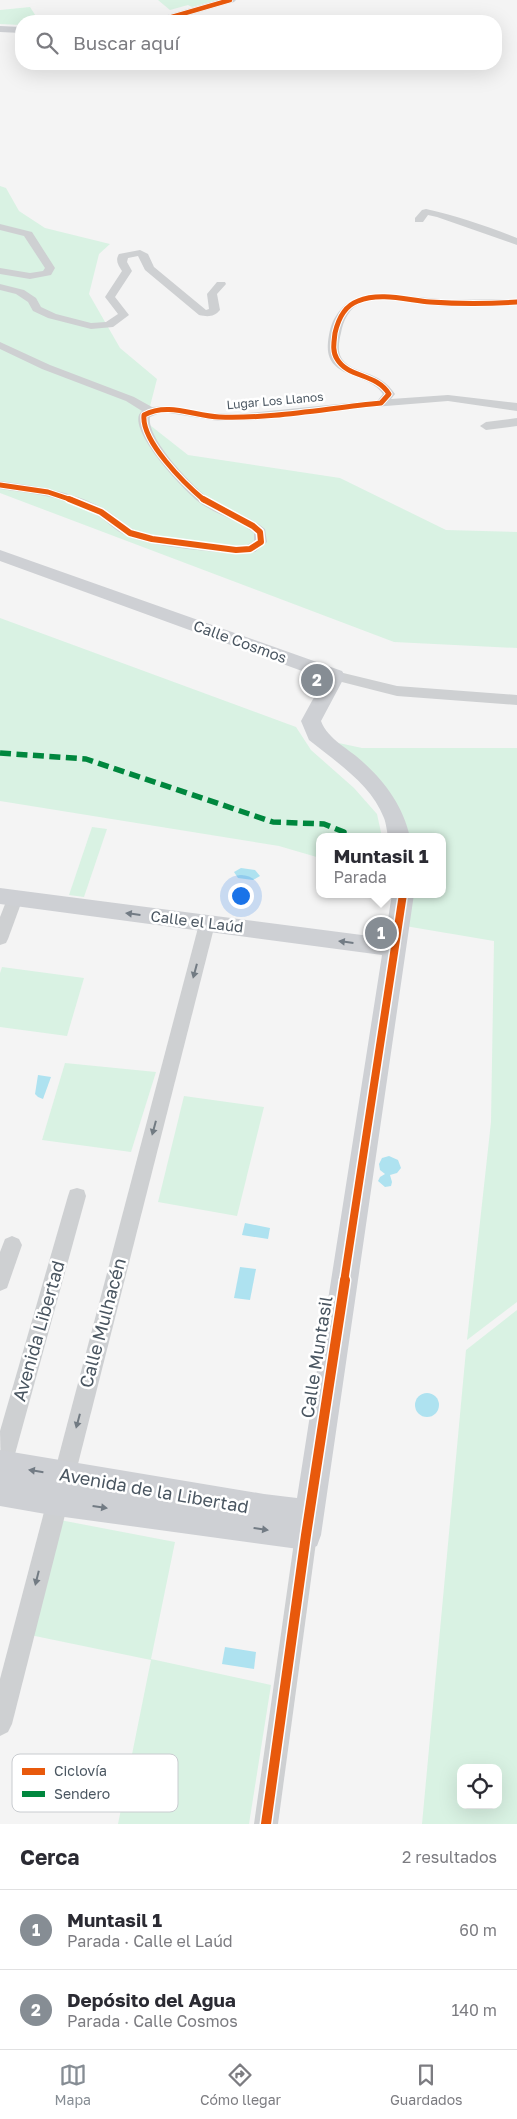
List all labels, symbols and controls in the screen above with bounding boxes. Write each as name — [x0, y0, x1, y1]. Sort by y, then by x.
search box — [15, 15, 502, 70]
icon: search — [33, 29, 61, 57]
text: Buscar aquí — [73, 31, 180, 54]
street label: Lugar Los Llanos — [226, 389, 324, 412]
street label: Calle Cosmos — [191, 616, 289, 666]
pin: 2 — [301, 661, 333, 699]
popup — [316, 833, 446, 898]
text: Muntasil 1 — [333, 844, 429, 867]
text: Parada — [333, 867, 387, 887]
your location — [228, 883, 254, 909]
street label: Calle el Laúd — [150, 906, 245, 936]
one-way arrow — [125, 910, 141, 918]
pin: 1 — [365, 914, 397, 952]
one-way arrow — [338, 938, 354, 946]
one-way arrow — [191, 963, 199, 978]
one-way arrow — [150, 1120, 158, 1135]
street label: Calle Mulhacén — [74, 1255, 130, 1390]
street label: Avenida Libertad — [7, 1258, 69, 1404]
street label: Calle Muntasil — [295, 1294, 337, 1420]
one-way arrow — [73, 1413, 81, 1428]
street label: Avenida de la Libertad — [58, 1463, 250, 1517]
one-way arrow — [28, 1466, 44, 1474]
one-way arrow — [92, 1503, 108, 1511]
one-way arrow — [253, 1525, 269, 1533]
one-way arrow — [33, 1571, 41, 1586]
legend — [12, 1754, 178, 1812]
text: Ciclovía — [54, 1762, 107, 1779]
map controls — [457, 1764, 502, 1809]
button: locate — [457, 1764, 502, 1809]
text: Sendero — [54, 1785, 110, 1802]
text: Cerca — [20, 1844, 79, 1870]
text: 2 resultados — [402, 1847, 497, 1867]
text: Muntasil 1 — [67, 1908, 162, 1931]
text: 1 — [32, 1920, 40, 1940]
text: 60 m — [459, 1920, 497, 1940]
text: Parada · Calle el Laúd — [67, 1931, 233, 1951]
text: Depósito del Agua — [67, 1988, 236, 2011]
text: 2 — [31, 2000, 41, 2020]
text: 140 m — [451, 2000, 497, 2020]
text: Parada · Calle Cosmos — [67, 2011, 238, 2031]
tab: Mapa — [54, 2061, 91, 2108]
tab: Cómo llegar — [200, 2061, 281, 2108]
tab: Guardados — [390, 2061, 463, 2108]

